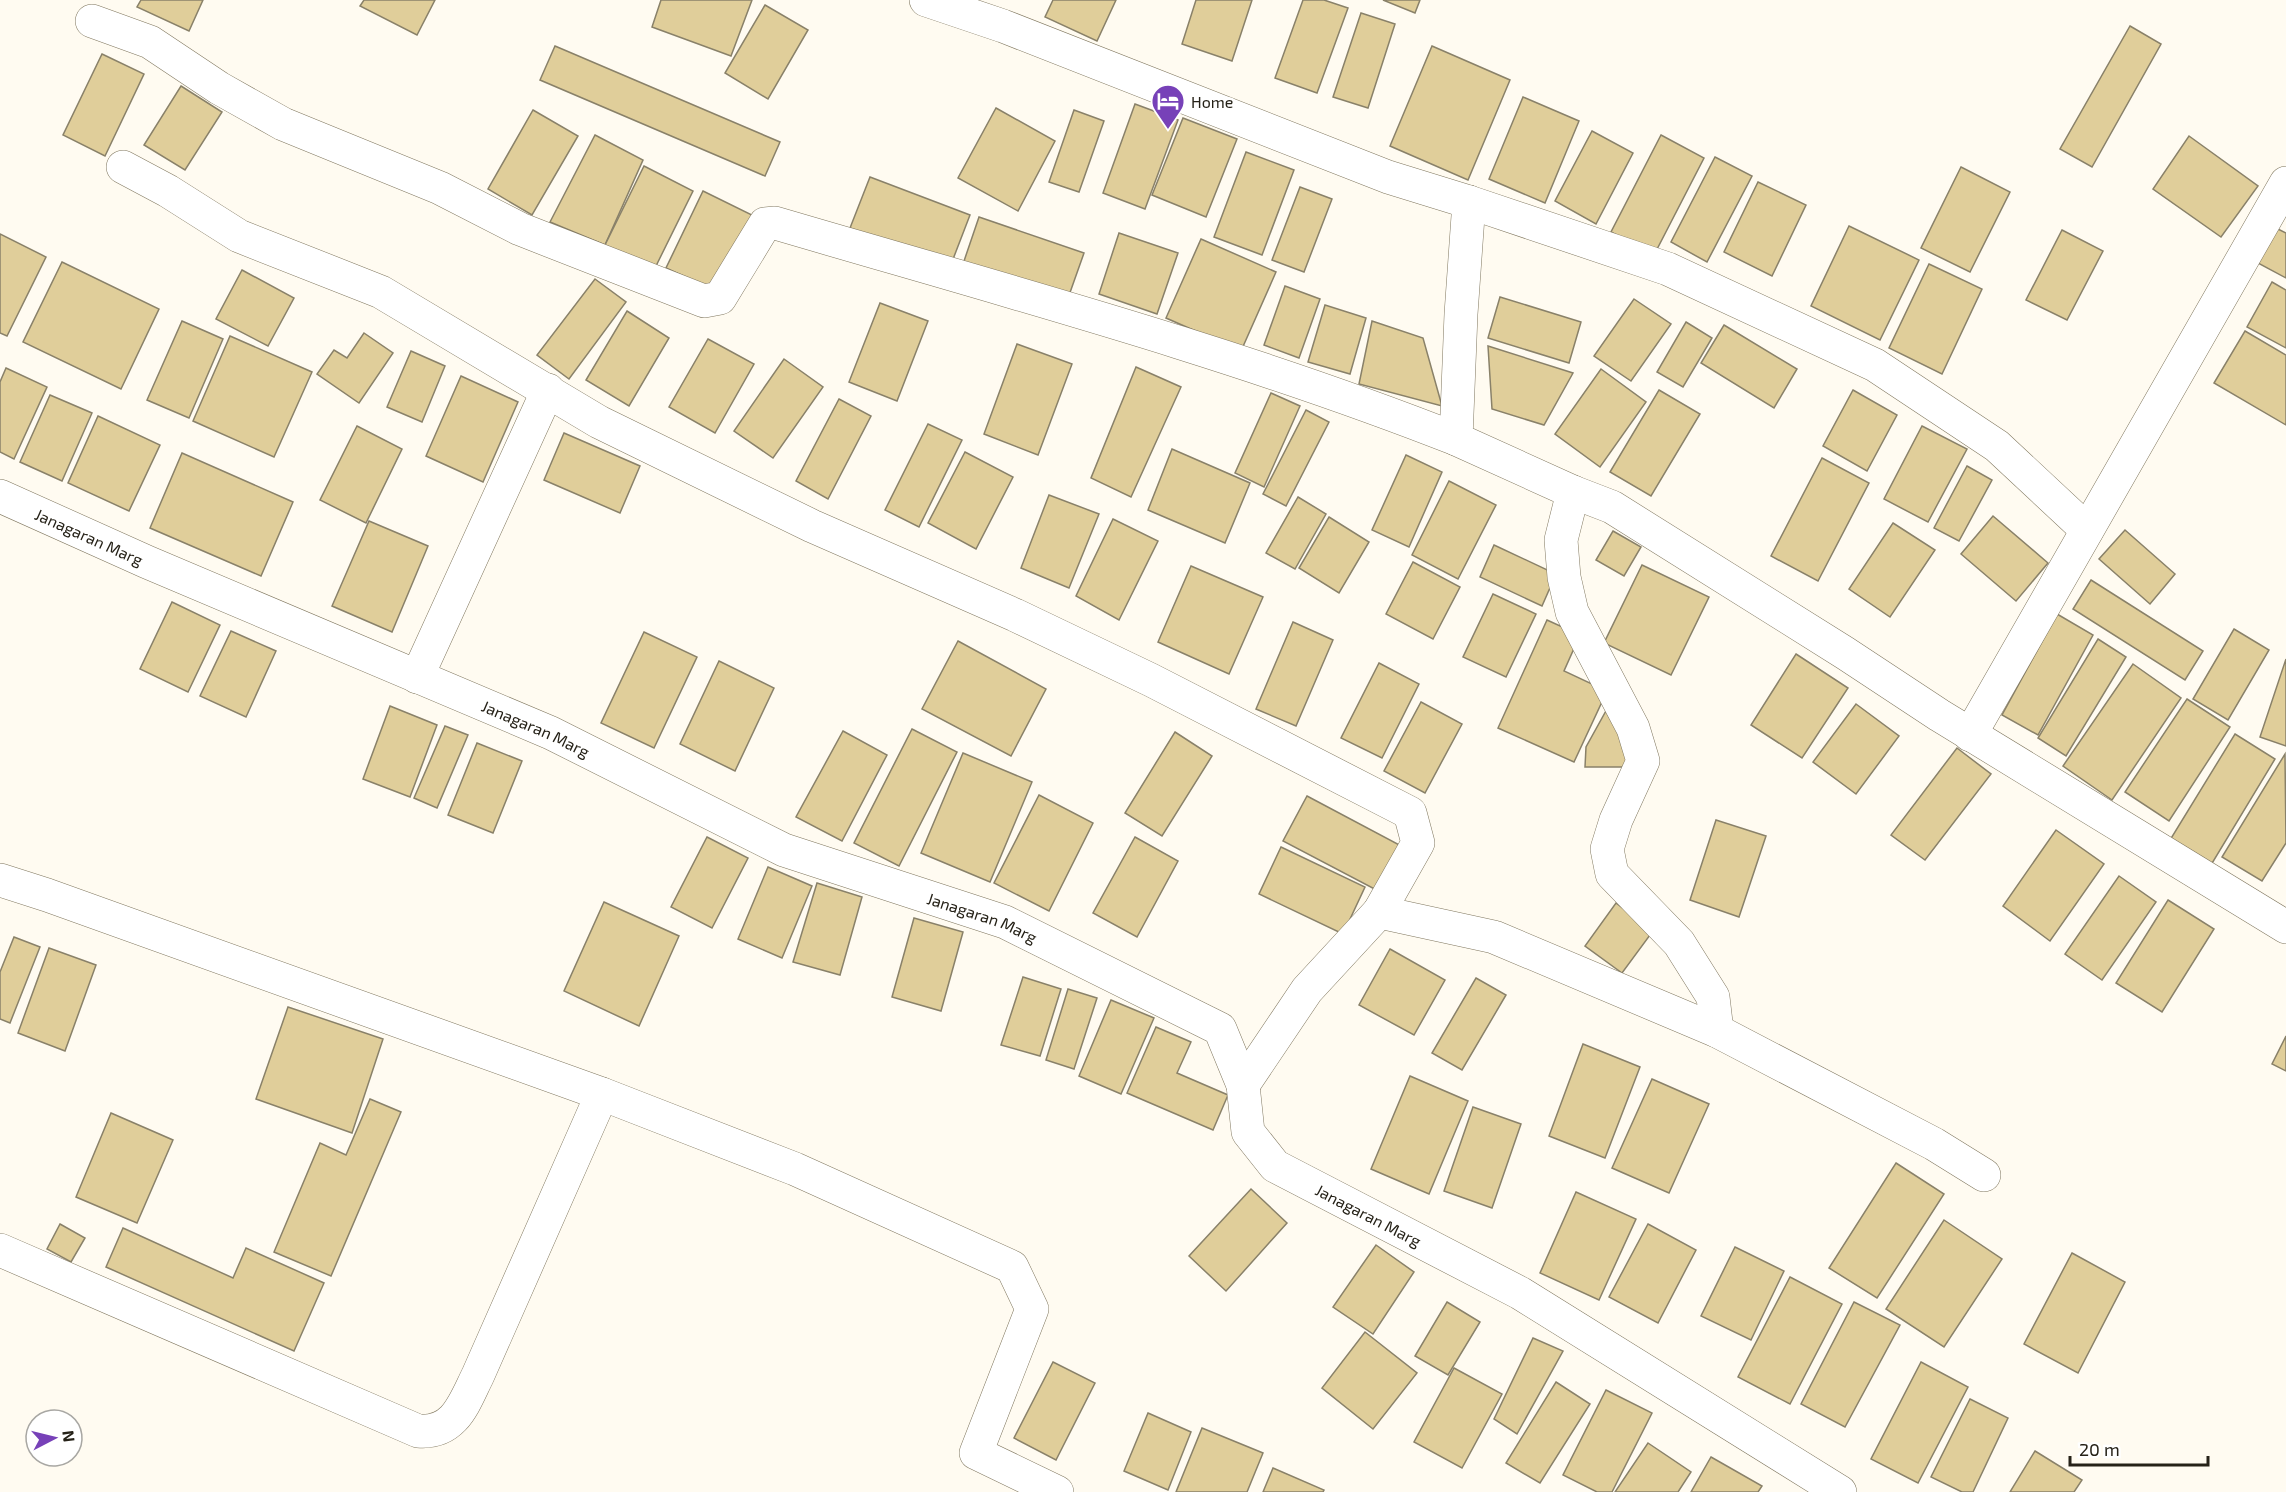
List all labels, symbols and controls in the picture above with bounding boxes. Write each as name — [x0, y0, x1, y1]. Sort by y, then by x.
hotel icon: Home — [1150, 83, 1186, 130]
place label: Home — [1191, 92, 1233, 111]
street label: Janagaran Marg — [32, 504, 146, 569]
street label: Janagaran Marg — [479, 695, 593, 760]
street label: Janagaran Marg — [925, 888, 1041, 946]
street label: Janagaran Marg — [1313, 1179, 1425, 1250]
north arrow — [24, 1408, 84, 1468]
text: N — [59, 1429, 80, 1443]
scale bar — [2070, 1429, 2208, 1467]
text: 20 m — [2079, 1438, 2120, 1460]

